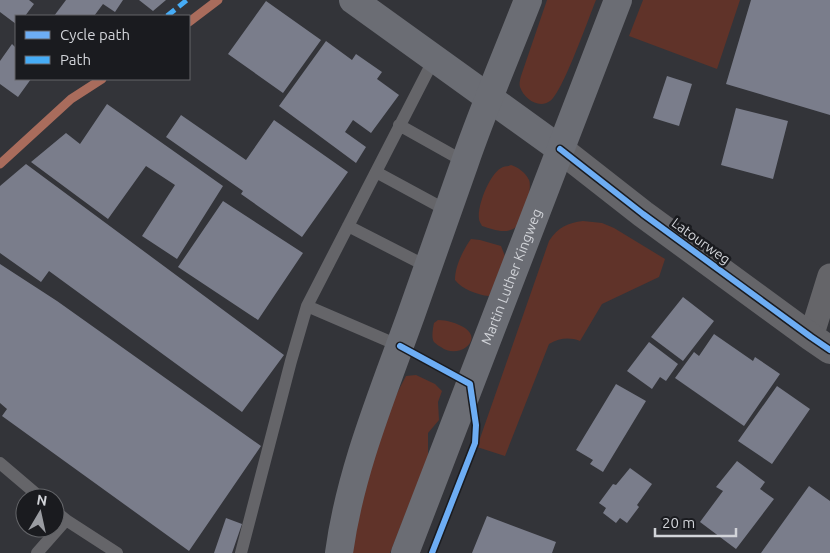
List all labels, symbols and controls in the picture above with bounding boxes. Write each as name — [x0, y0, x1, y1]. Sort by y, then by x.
legend — [15, 15, 190, 80]
text: Cycle path — [60, 26, 130, 43]
text: Path — [60, 51, 91, 68]
street label: Martin Luther Kingweg — [478, 206, 545, 347]
street label: Latourweg — [669, 214, 733, 268]
north arrow — [15, 488, 65, 538]
text: N — [36, 491, 48, 509]
scale bar — [655, 506, 736, 538]
text: 20 m — [662, 514, 695, 531]

